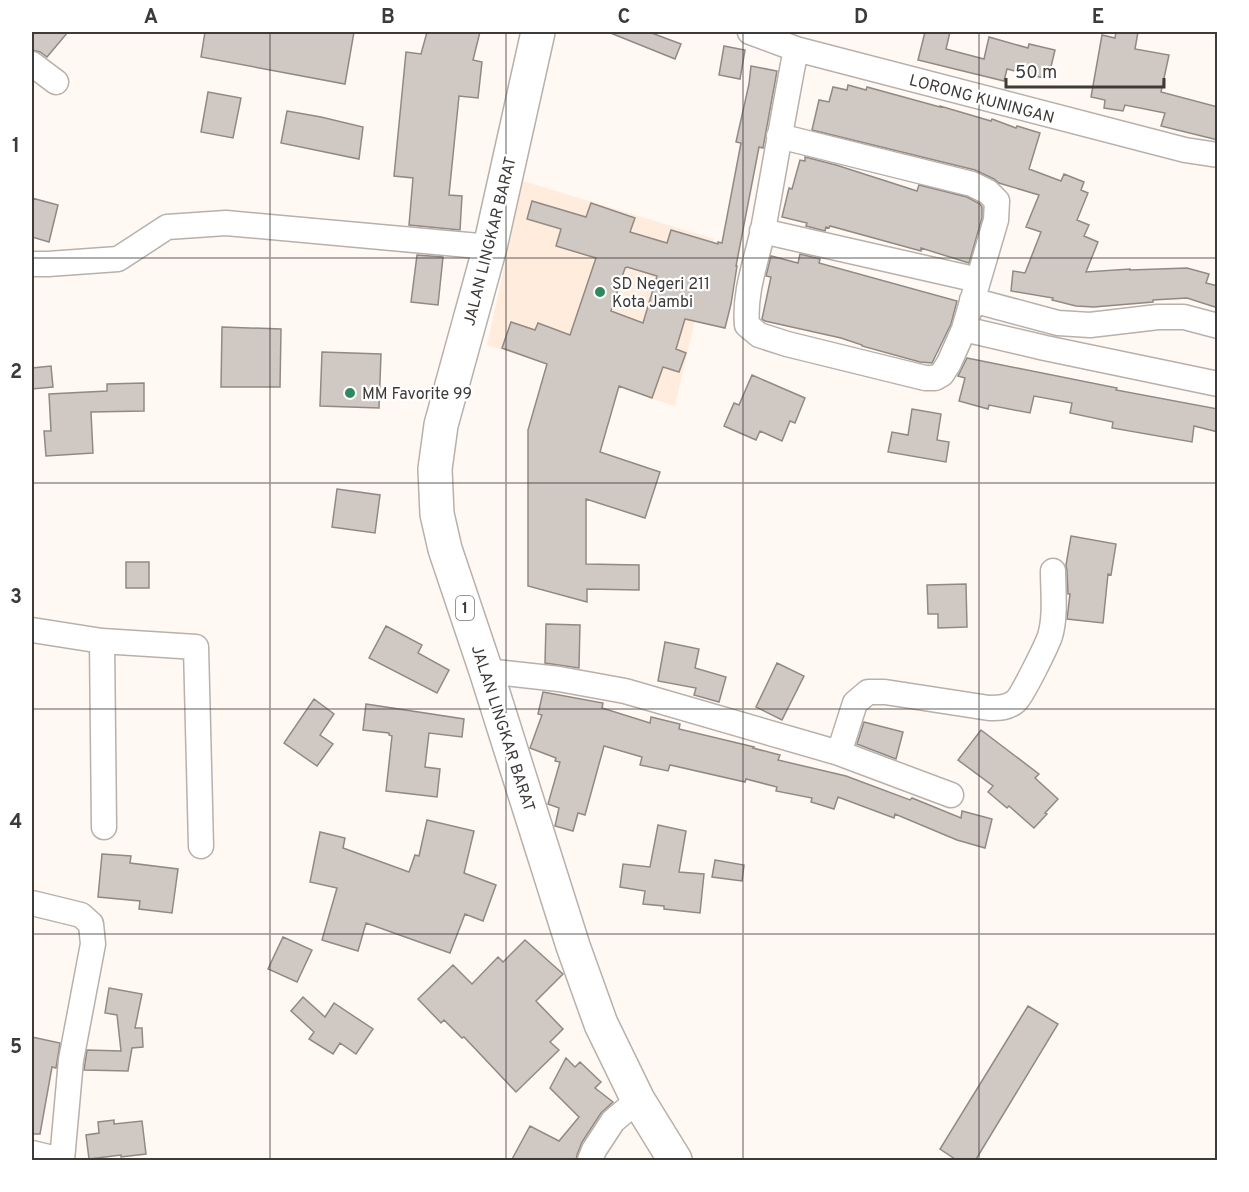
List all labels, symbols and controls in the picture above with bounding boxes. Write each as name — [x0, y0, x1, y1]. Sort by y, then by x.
text: A — [144, 5, 158, 31]
text: B — [381, 5, 395, 31]
text: C — [618, 5, 630, 31]
text: D — [854, 5, 868, 31]
text: E — [1092, 5, 1104, 31]
scale bar — [1006, 51, 1164, 89]
text: 50 m — [1015, 62, 1057, 85]
street label: LORONG KUNINGAN — [907, 71, 1056, 129]
text: 1 — [12, 134, 20, 160]
street label: JALAN LINGKAR BARAT — [460, 155, 522, 328]
place label: SD Negeri 211 Kota Jambi — [612, 275, 710, 313]
marker: SD Negeri 211 Kota Jambi — [593, 285, 607, 299]
text: 2 — [10, 360, 22, 386]
place label: MM Favorite 99 — [362, 385, 472, 405]
marker: MM Favorite 99 — [343, 386, 357, 400]
text: 3 — [10, 585, 22, 611]
road number: 1 — [456, 596, 474, 620]
street label: JALAN LINGKAR BARAT — [466, 643, 538, 814]
text: 4 — [10, 810, 22, 836]
text: 5 — [10, 1035, 22, 1061]

